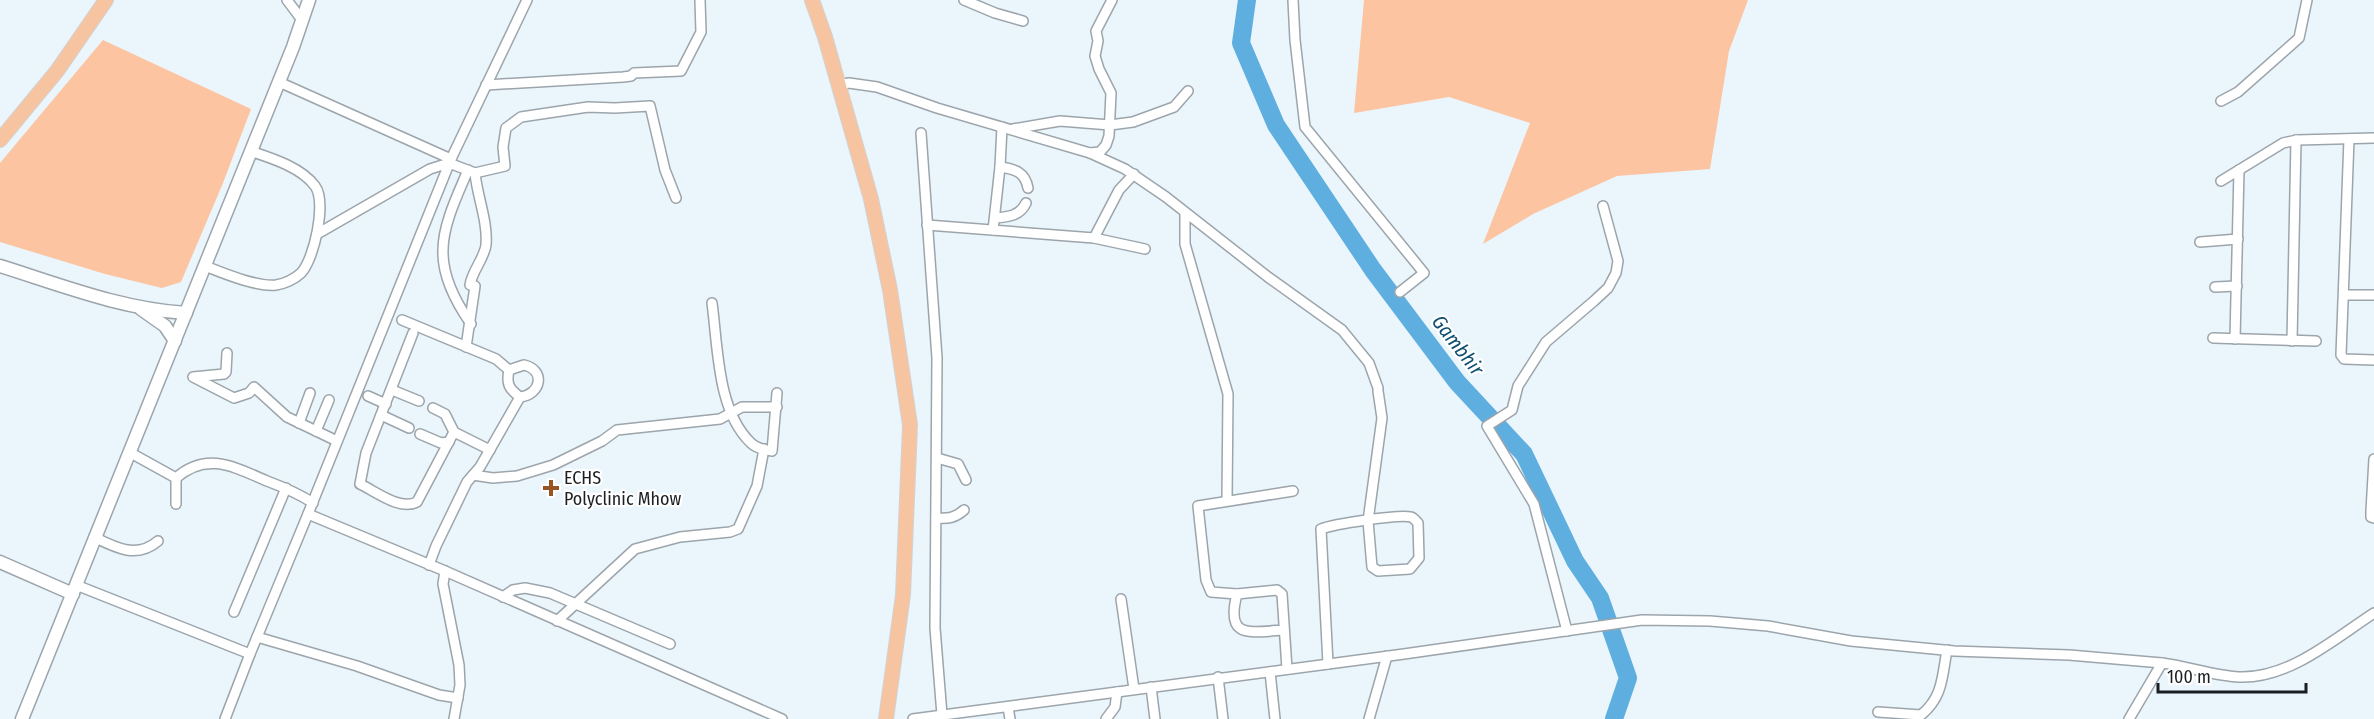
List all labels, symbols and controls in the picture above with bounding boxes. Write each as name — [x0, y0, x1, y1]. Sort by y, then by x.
water label: Gambhir — [1427, 310, 1490, 381]
place label: ECHS Polyclinic Mhow — [564, 467, 682, 510]
marker: ECHS Polyclinic Mhow — [542, 479, 560, 497]
scale bar — [2158, 656, 2306, 694]
text: 100 m — [2167, 666, 2211, 688]

